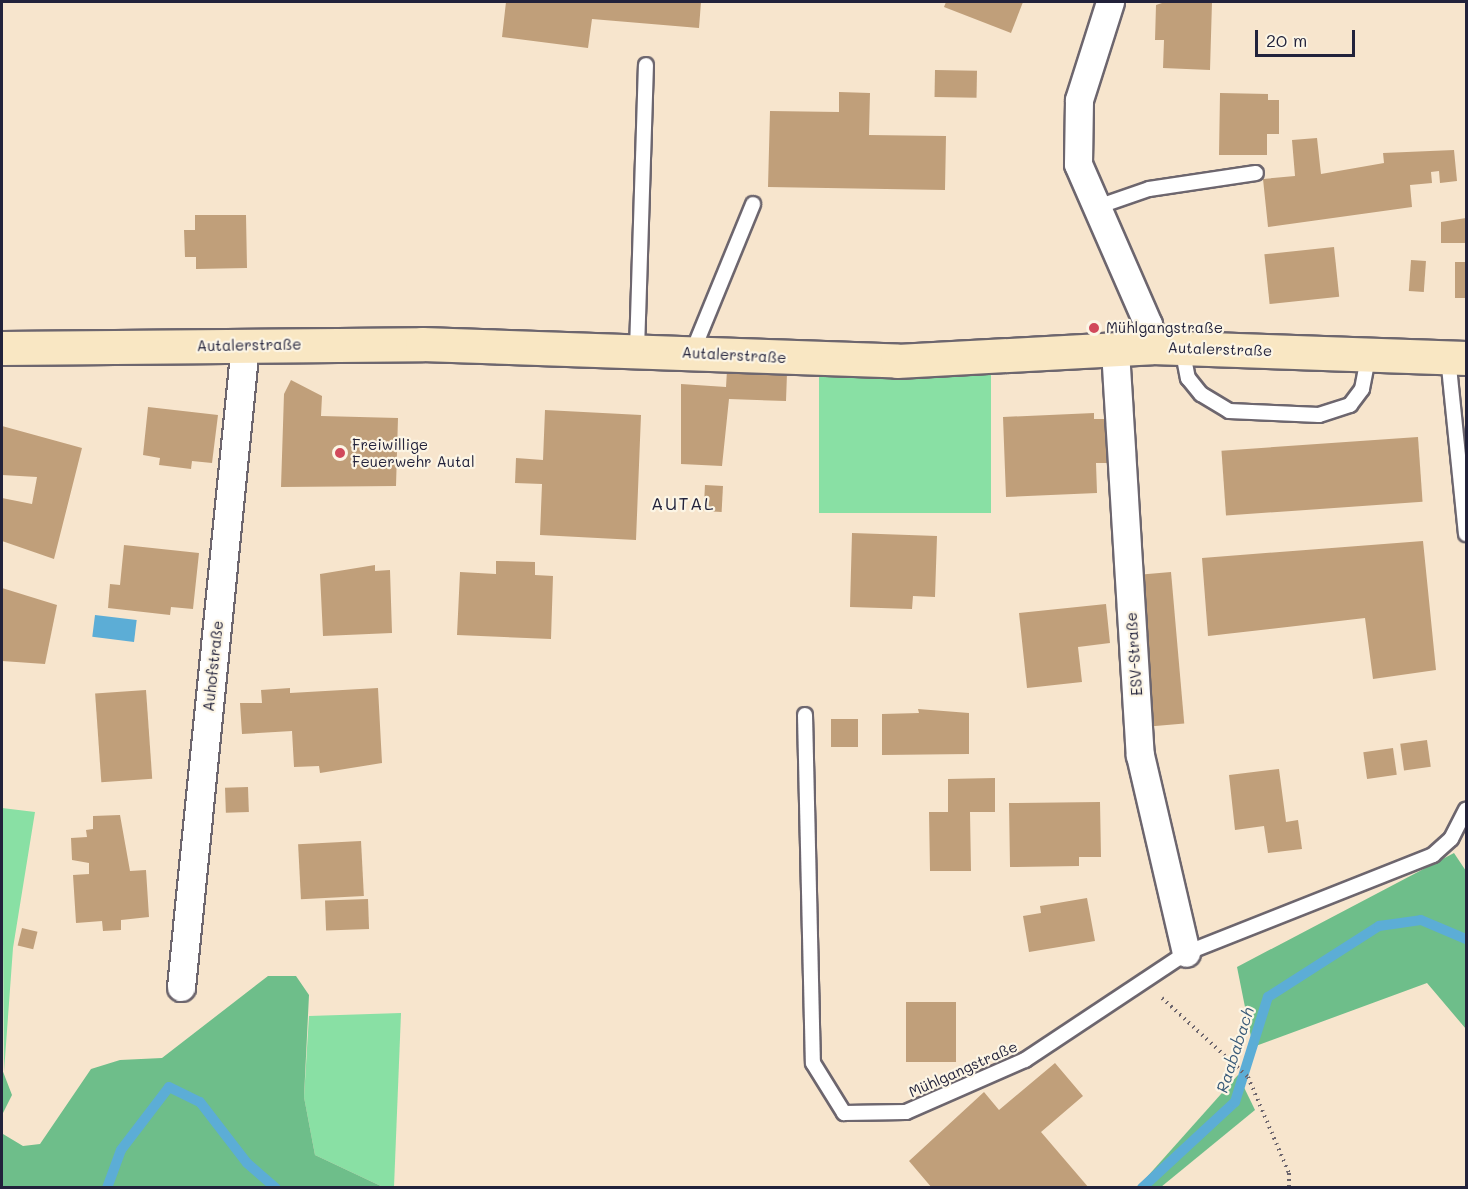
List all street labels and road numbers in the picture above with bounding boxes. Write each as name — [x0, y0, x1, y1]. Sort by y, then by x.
street label: Autalerstraße — [197, 335, 301, 355]
street label: Autalerstraße — [1167, 338, 1273, 360]
street label: Autalerstraße — [681, 343, 787, 367]
street label: ESV-Straße — [1122, 612, 1146, 696]
street label: Auhofstraße — [199, 620, 227, 712]
street label: Mühlgangstraße — [906, 1037, 1020, 1101]

